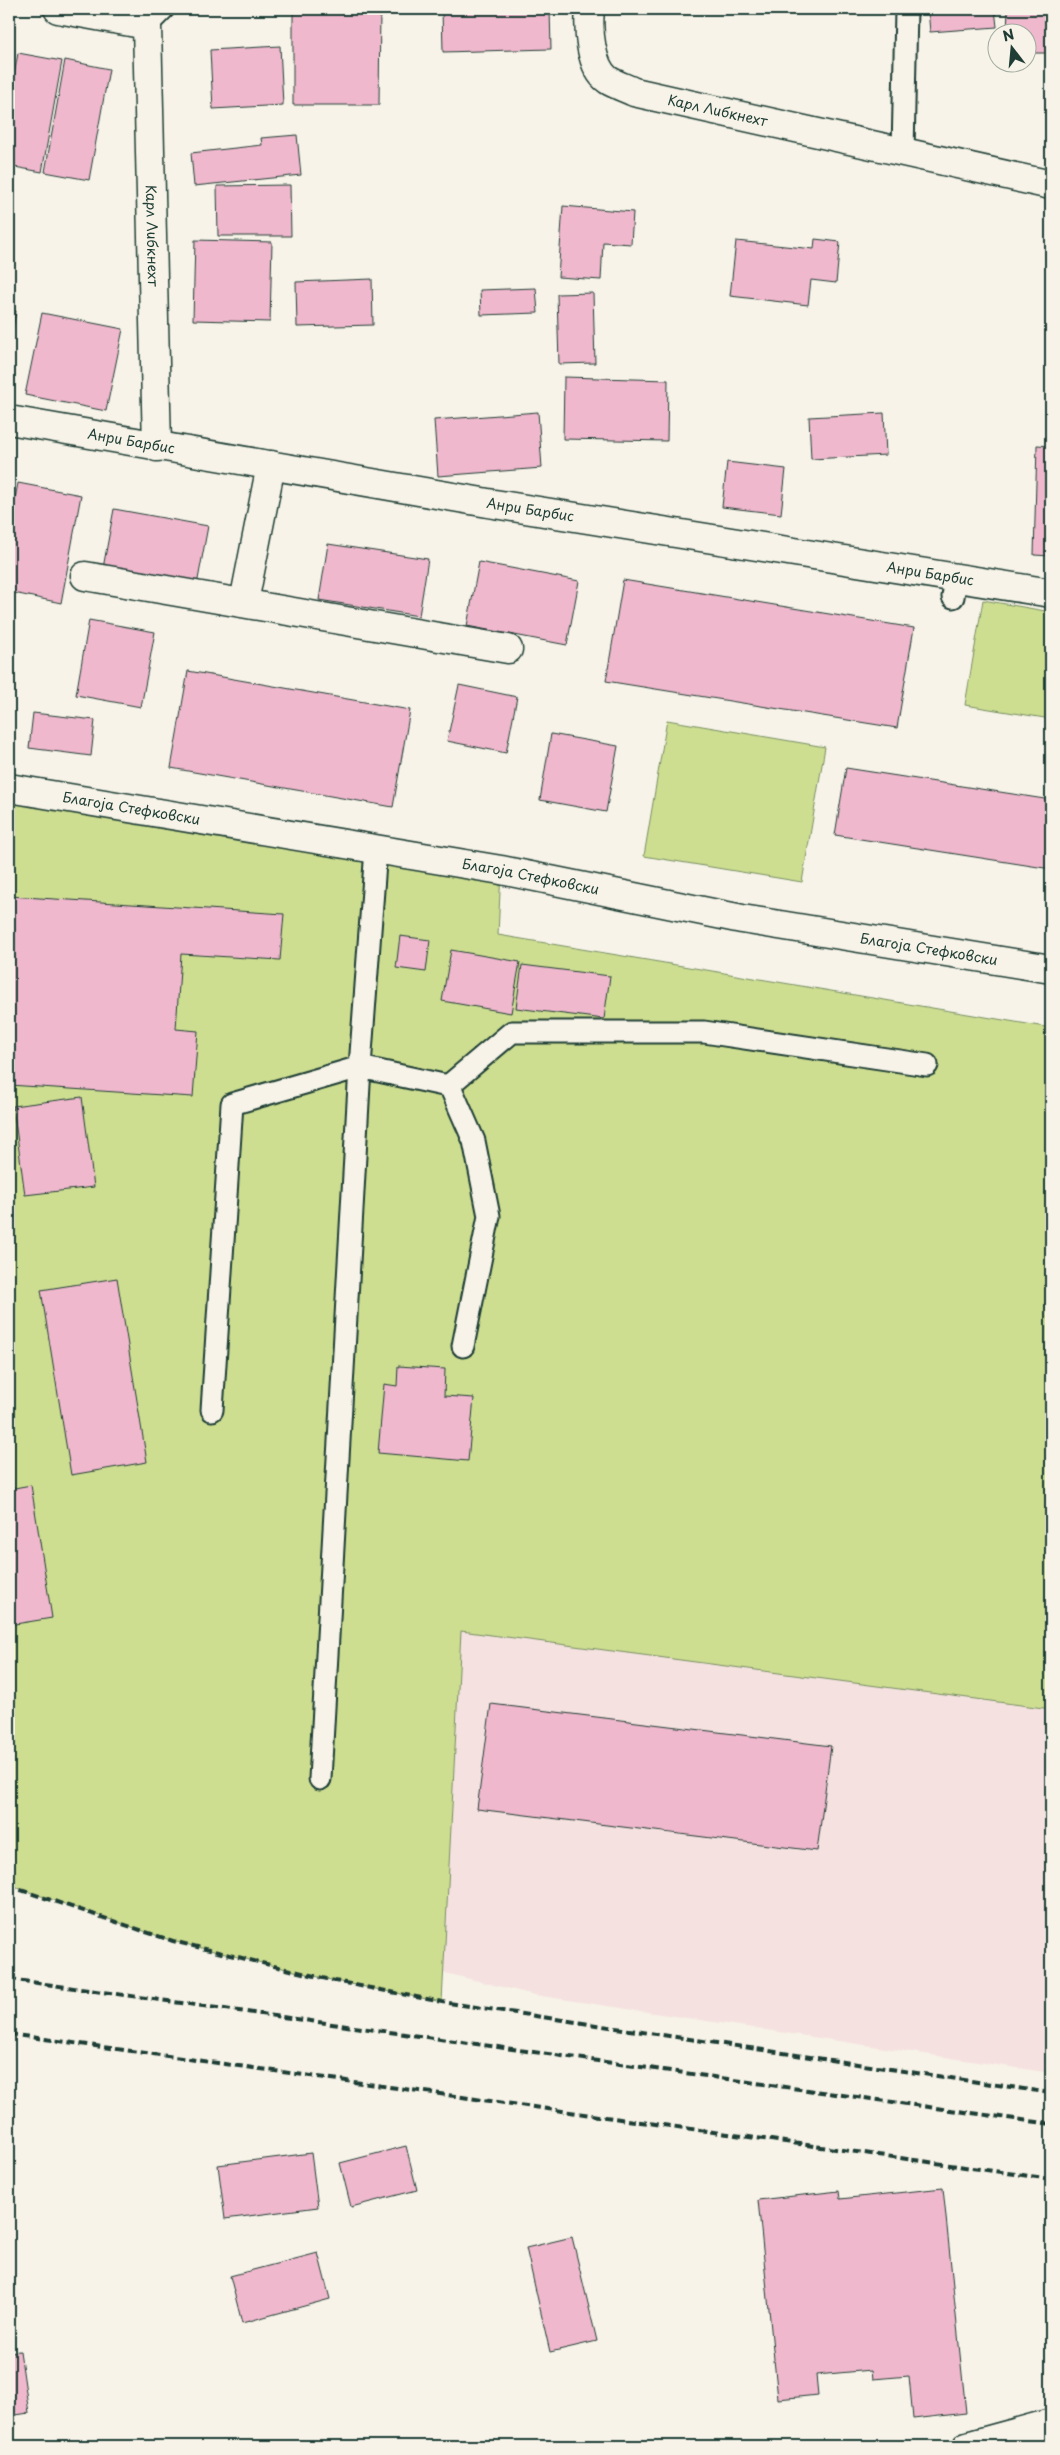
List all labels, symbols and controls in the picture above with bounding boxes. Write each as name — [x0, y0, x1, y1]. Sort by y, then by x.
north arrow — [988, 22, 1038, 72]
text: N — [1000, 23, 1017, 47]
street label: Карл Либкнехт — [666, 89, 770, 132]
street label: Карл Либкнехт — [141, 185, 164, 288]
street label: Анри Барбис — [86, 423, 177, 459]
street label: Анри Барбис — [485, 492, 576, 527]
street label: Анри Барбис — [885, 556, 976, 591]
street label: Благоја Стефковски — [61, 786, 202, 830]
street label: Благоја Стефковски — [461, 853, 601, 900]
street label: Благоја Стефковски — [859, 927, 999, 970]

